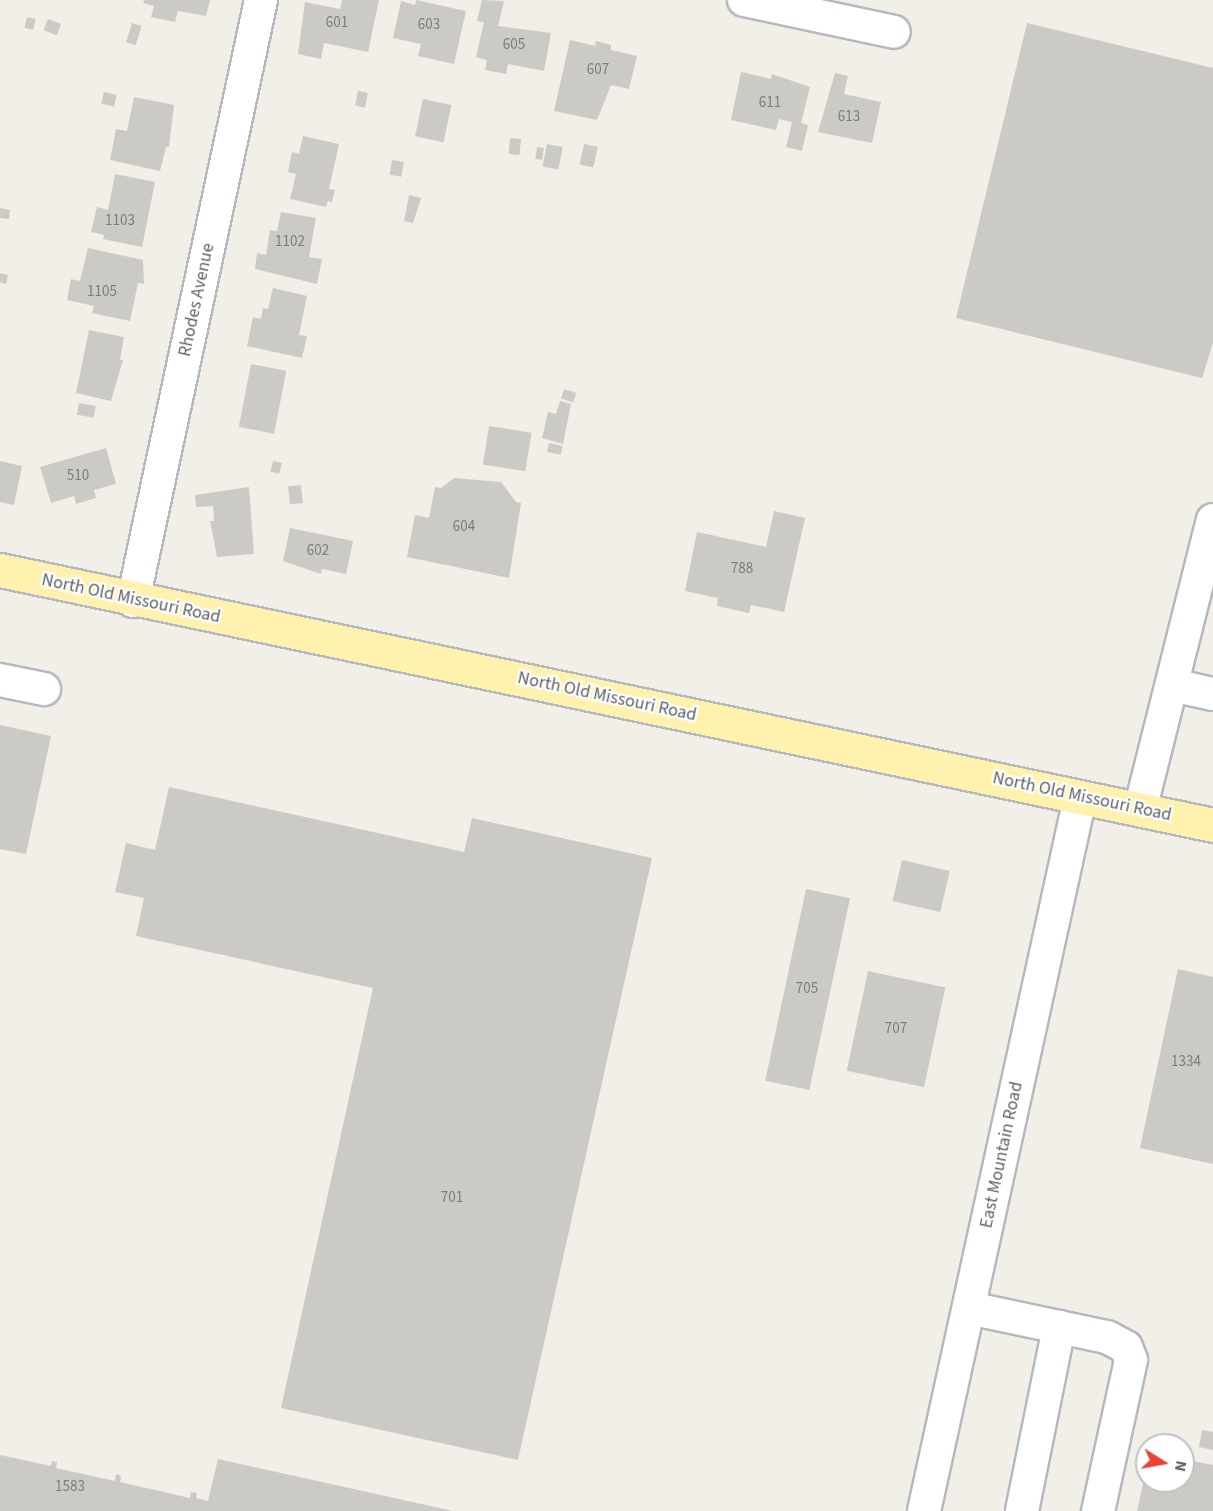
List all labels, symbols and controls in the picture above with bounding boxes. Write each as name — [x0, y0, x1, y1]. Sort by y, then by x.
house number: 601 — [326, 14, 348, 32]
house number: 603 — [418, 16, 440, 34]
house number: 605 — [503, 36, 525, 54]
house number: 607 — [587, 61, 609, 79]
house number: 611 — [759, 94, 781, 112]
house number: 613 — [838, 108, 860, 126]
house number: 1103 — [105, 212, 135, 230]
house number: 1102 — [275, 233, 305, 251]
street label: Rhodes Avenue — [174, 241, 220, 359]
house number: 1105 — [87, 283, 117, 301]
house number: 510 — [67, 467, 89, 485]
house number: 604 — [453, 518, 475, 536]
house number: 602 — [307, 542, 329, 560]
house number: 788 — [731, 560, 753, 578]
street label: North Old Missouri Road — [40, 569, 222, 629]
street label: North Old Missouri Road — [516, 667, 698, 727]
street label: North Old Missouri Road — [991, 767, 1173, 827]
house number: 705 — [796, 980, 818, 998]
house number: 707 — [885, 1020, 907, 1038]
house number: 1334 — [1171, 1053, 1201, 1071]
street label: East Mountain Road — [976, 1080, 1028, 1230]
house number: 701 — [441, 1189, 463, 1207]
north arrow — [1135, 1433, 1195, 1493]
text: N — [1169, 1459, 1193, 1473]
house number: 1583 — [55, 1478, 85, 1496]

